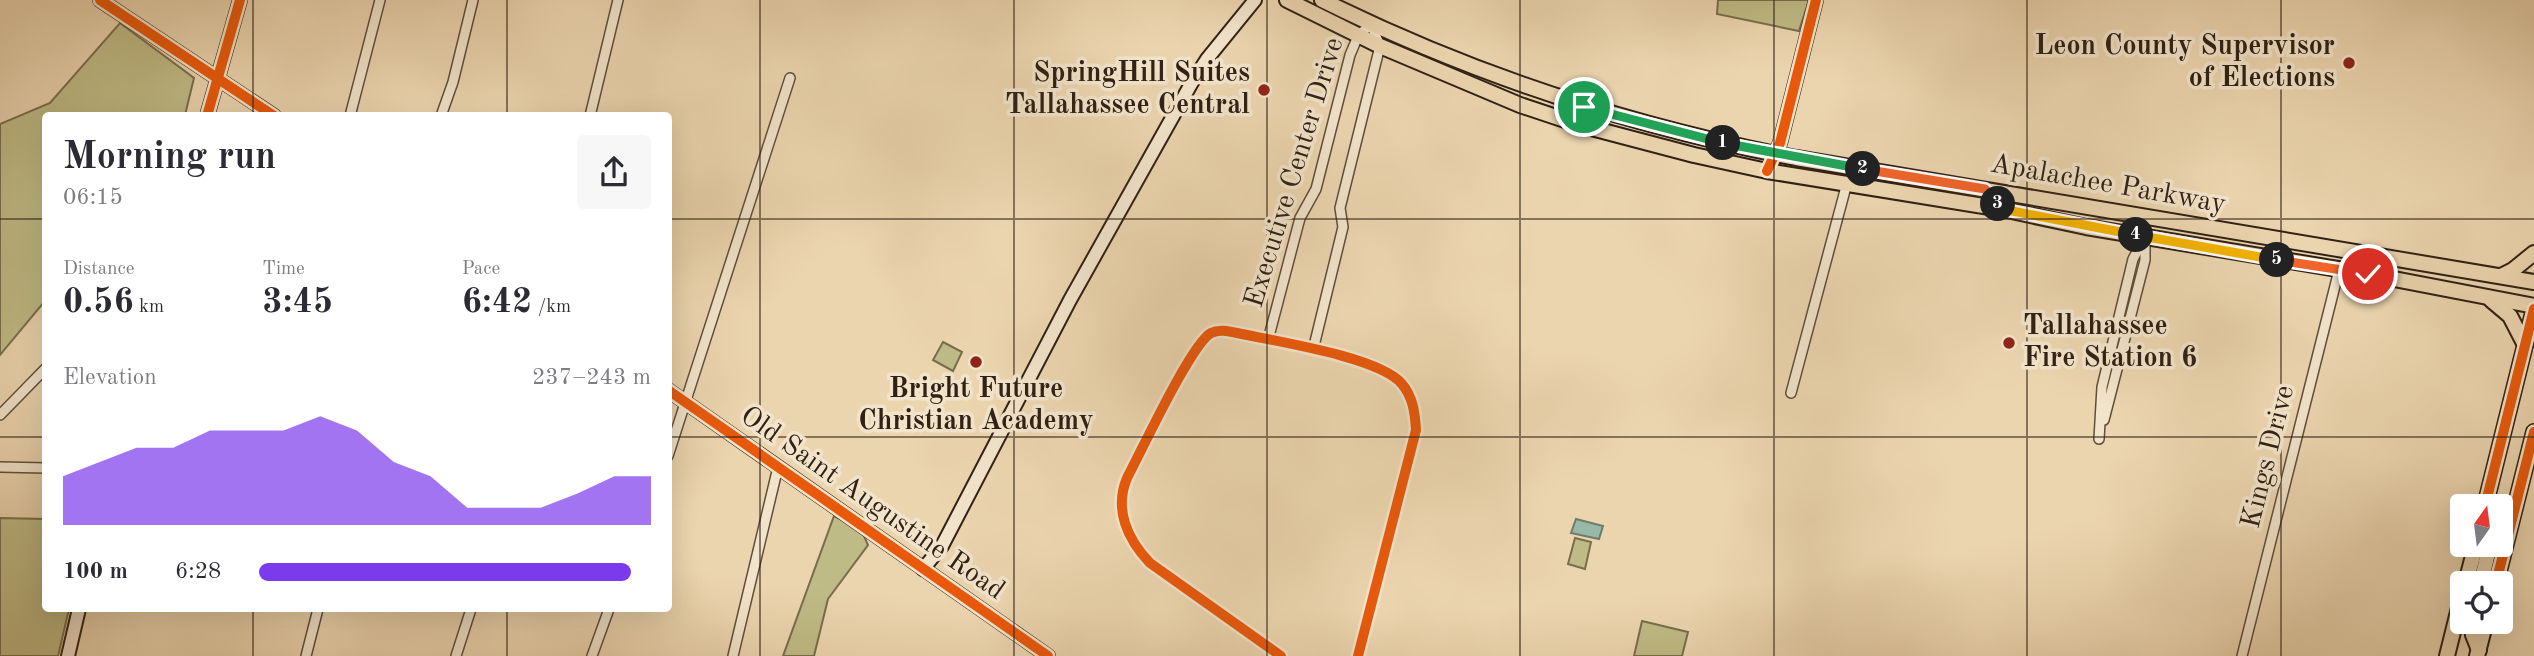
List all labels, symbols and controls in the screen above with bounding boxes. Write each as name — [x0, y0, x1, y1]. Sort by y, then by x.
place label: Leon County Supervisor of Elections — [2034, 33, 2335, 93]
street label: Executive Center Drive — [1241, 35, 1349, 311]
marker: Leon County Supervisor of Elections — [2341, 55, 2357, 71]
place label: SpringHill Suites Tallahassee Central — [1005, 60, 1250, 120]
pin — [1554, 77, 1614, 137]
marker: SpringHill Suites Tallahassee Central — [1256, 82, 1272, 98]
icon: arrive — [1565, 88, 1603, 126]
pin: 1 — [1706, 125, 1740, 160]
text: 1 — [1717, 133, 1728, 152]
button: share — [577, 135, 651, 209]
text: Morning run — [63, 139, 276, 177]
street label: Apalachee Parkway — [1988, 150, 2228, 220]
pin: 2 — [1846, 152, 1881, 186]
text: 2 — [1857, 159, 1868, 178]
text: 06:15 — [63, 186, 123, 209]
pin: 3 — [1980, 186, 2016, 222]
text: 3 — [1992, 194, 2003, 213]
pin: 4 — [2118, 218, 2154, 252]
text: 4 — [2130, 225, 2141, 244]
pin: 5 — [2260, 243, 2294, 278]
pin — [2338, 244, 2398, 304]
text: 5 — [2271, 250, 2282, 269]
icon: check — [2349, 255, 2387, 293]
text: Distance — [63, 260, 135, 279]
text: Time — [262, 260, 305, 279]
text: Pace — [462, 260, 500, 279]
text: 0.56 — [63, 285, 134, 320]
text: 3:45 — [262, 285, 333, 320]
text: 6:42 — [462, 285, 532, 320]
text: km — [134, 298, 164, 317]
text: /km — [532, 298, 571, 317]
place label: Tallahassee Fire Station 6 — [2023, 313, 2197, 373]
marker: Tallahassee Fire Station 6 — [2001, 335, 2017, 351]
marker: Bright Future Christian Academy — [968, 354, 984, 370]
text: Elevation — [63, 366, 157, 389]
text: 237–243 m — [532, 366, 651, 389]
place label: Bright Future Christian Academy — [858, 376, 1094, 436]
street label: Kings Drive — [2238, 383, 2300, 531]
street label: Old Saint Augustine Road — [735, 402, 1009, 606]
north arrow — [2450, 494, 2513, 556]
map controls — [2450, 494, 2513, 634]
text: 100 m — [63, 560, 128, 583]
text: 6:28 — [175, 560, 221, 583]
button: locate — [2450, 571, 2513, 634]

